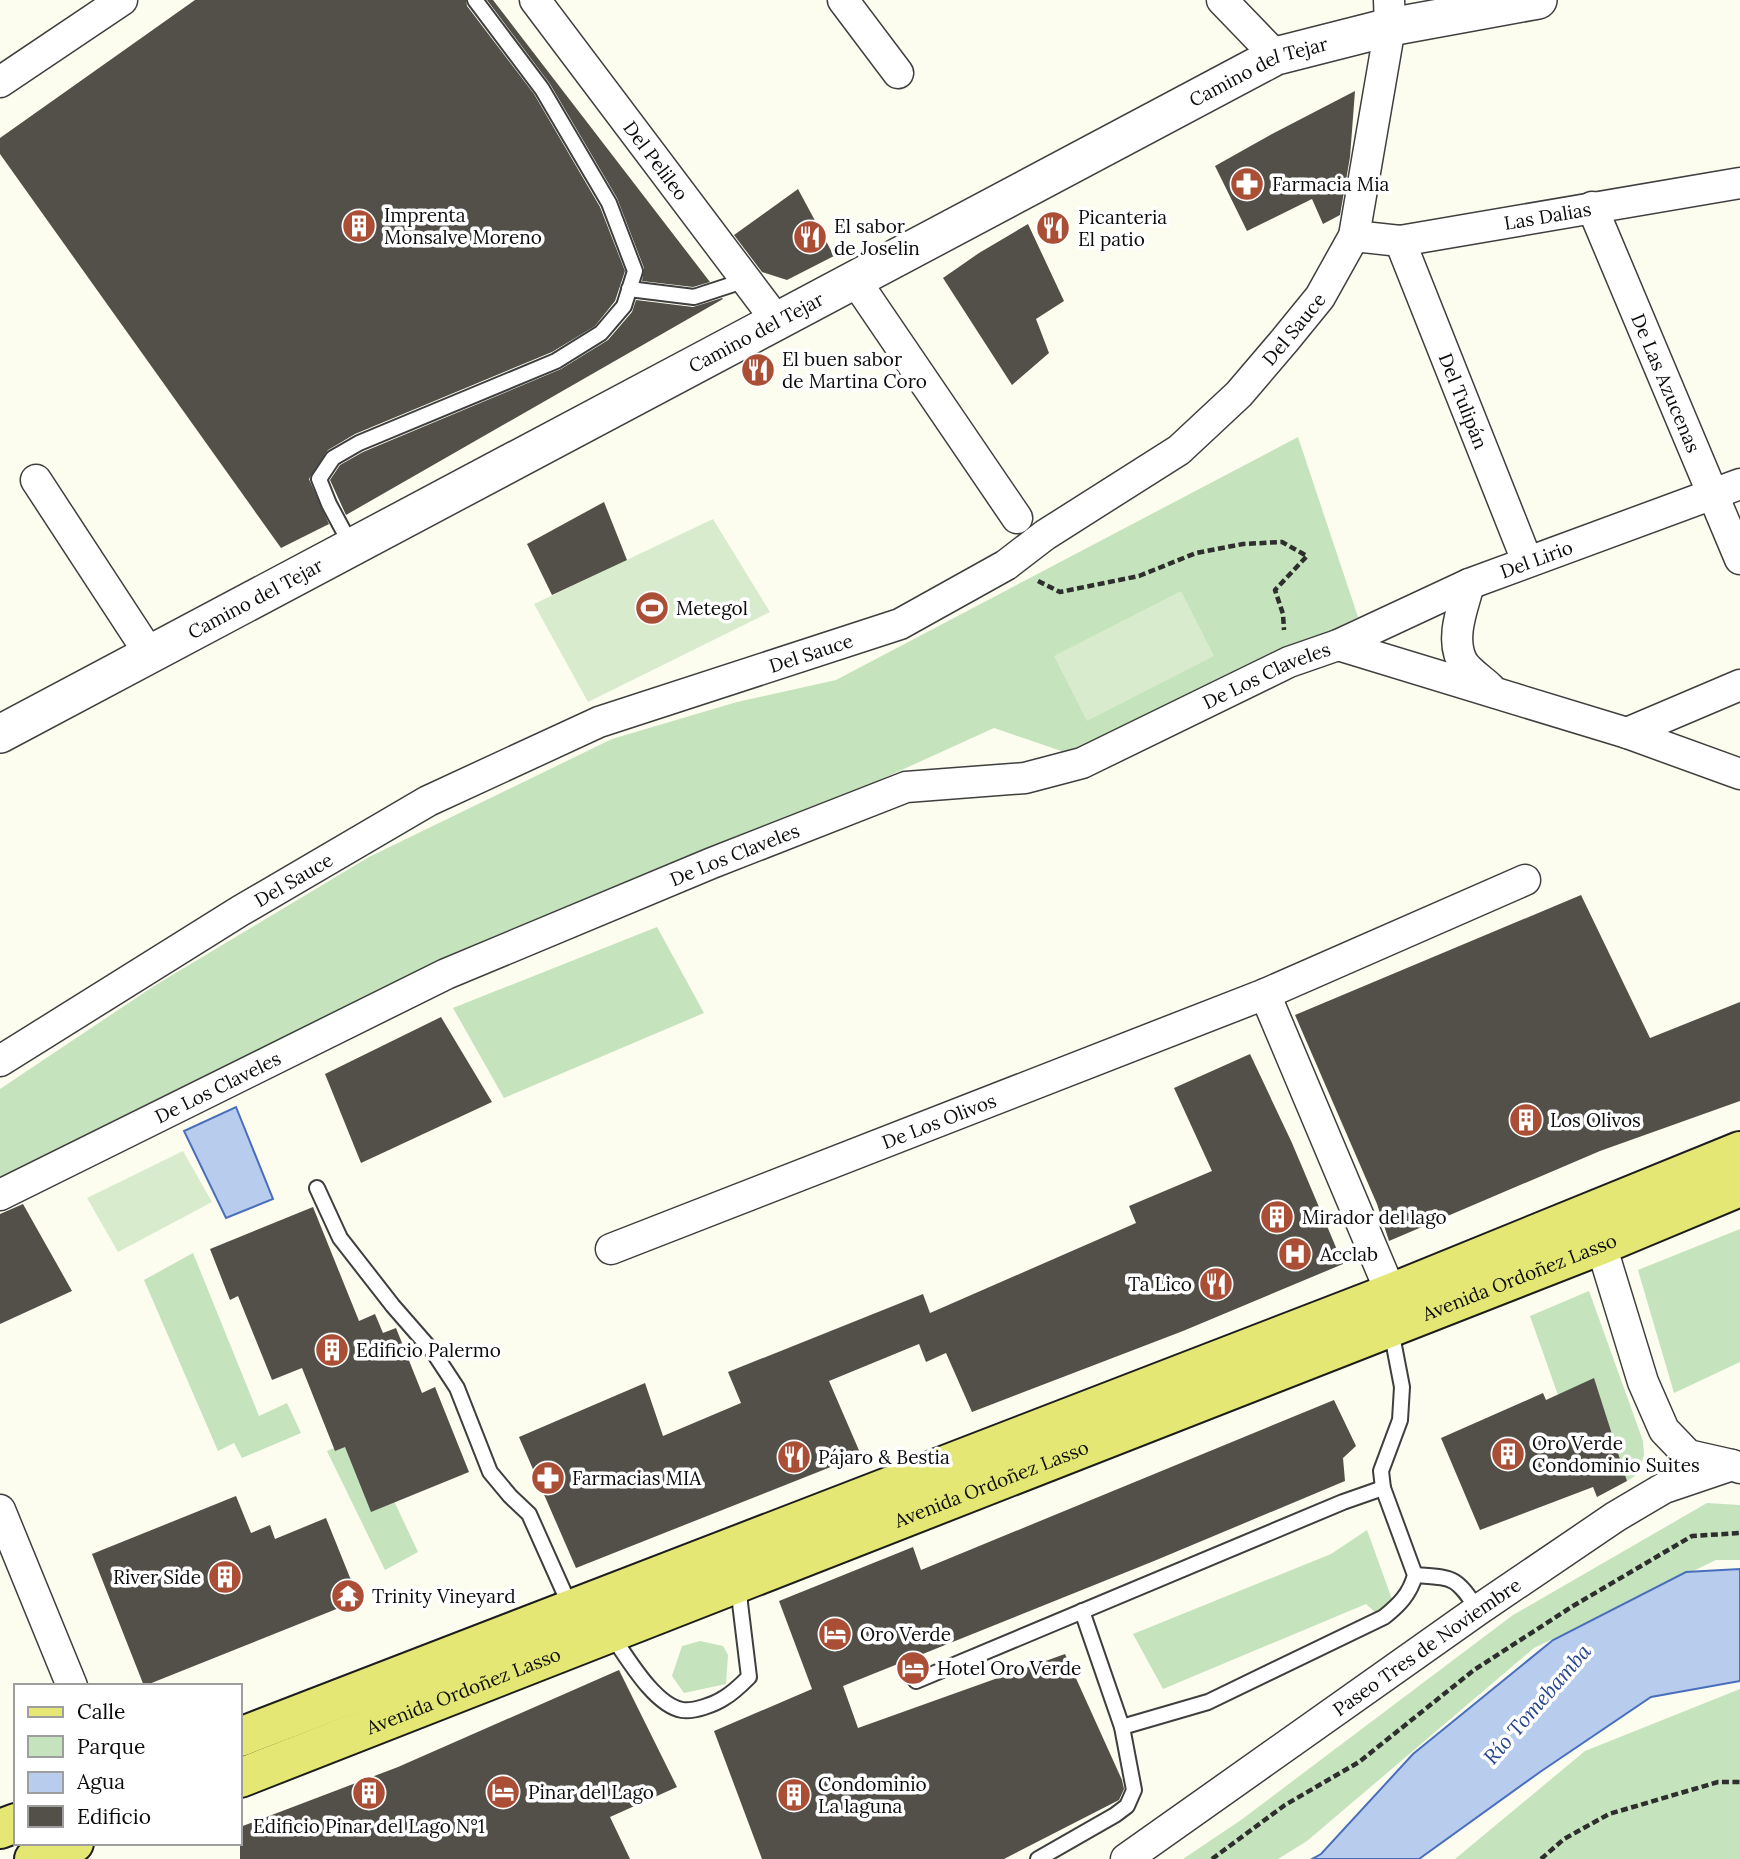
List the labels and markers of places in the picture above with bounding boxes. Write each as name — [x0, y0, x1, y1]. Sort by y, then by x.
pharmacy icon: Farmacia Mia — [1228, 165, 1266, 203]
place label: Farmacia Mia — [1272, 172, 1390, 196]
place label: Imprenta Monsalve Moreno — [384, 203, 542, 249]
place label: Picanteria El patio — [1078, 205, 1167, 251]
building icon: Imprenta Monsalve Moreno — [340, 207, 378, 245]
restaurant icon: Picanteria El patio — [1034, 209, 1072, 247]
place label: El sabor de Joselin — [834, 214, 920, 260]
restaurant icon: El sabor de Joselin — [791, 218, 829, 256]
place label: El buen sabor de Martina Coro — [782, 347, 927, 393]
restaurant icon: El buen sabor de Martina Coro — [739, 351, 777, 389]
sports icon: Metegol — [633, 589, 671, 627]
place label: Metegol — [676, 596, 748, 620]
building icon: Los Olivos — [1507, 1101, 1545, 1139]
place label: Los Olivos — [1550, 1108, 1641, 1132]
building icon: Mirador del lago — [1258, 1198, 1296, 1236]
place label: Mirador del lago — [1302, 1205, 1447, 1229]
hospital icon: Acclab — [1276, 1235, 1314, 1273]
place label: Acclab — [1319, 1242, 1378, 1266]
restaurant icon: Ta Lico — [1197, 1265, 1235, 1303]
place label: Ta Lico — [1128, 1272, 1192, 1296]
building icon: Edificio Palermo — [313, 1331, 351, 1369]
place label: Edificio Palermo — [356, 1338, 501, 1362]
place label: Oro Verde Condominio Suites — [1532, 1431, 1700, 1477]
building icon: Oro Verde Condominio Suites — [1489, 1435, 1527, 1473]
restaurant icon: Pájaro & Bestia — [775, 1438, 813, 1476]
place label: Pájaro & Bestia — [818, 1445, 950, 1469]
pharmacy icon: Farmacias MIA — [529, 1459, 567, 1497]
place label: Farmacias MIA — [572, 1466, 702, 1490]
building icon: River Side — [206, 1558, 244, 1596]
place label: River Side — [113, 1565, 201, 1589]
temple icon: Trinity Vineyard — [329, 1577, 367, 1615]
place label: Trinity Vineyard — [372, 1584, 516, 1608]
hotel icon: Oro Verde — [816, 1615, 854, 1653]
place label: Oro Verde — [860, 1622, 951, 1646]
hotel icon: Hotel Oro Verde — [894, 1649, 932, 1687]
place label: Hotel Oro Verde — [937, 1656, 1081, 1680]
place label: Condominio La laguna — [818, 1772, 927, 1818]
hotel icon: Pinar del Lago — [484, 1773, 522, 1811]
building icon: Edificio Pinar del Lago N°1 — [350, 1774, 388, 1812]
building icon: Condominio La laguna — [775, 1776, 813, 1814]
place label: Pinar del Lago — [528, 1780, 654, 1804]
place label: Edificio Pinar del Lago N°1 — [253, 1814, 485, 1838]

